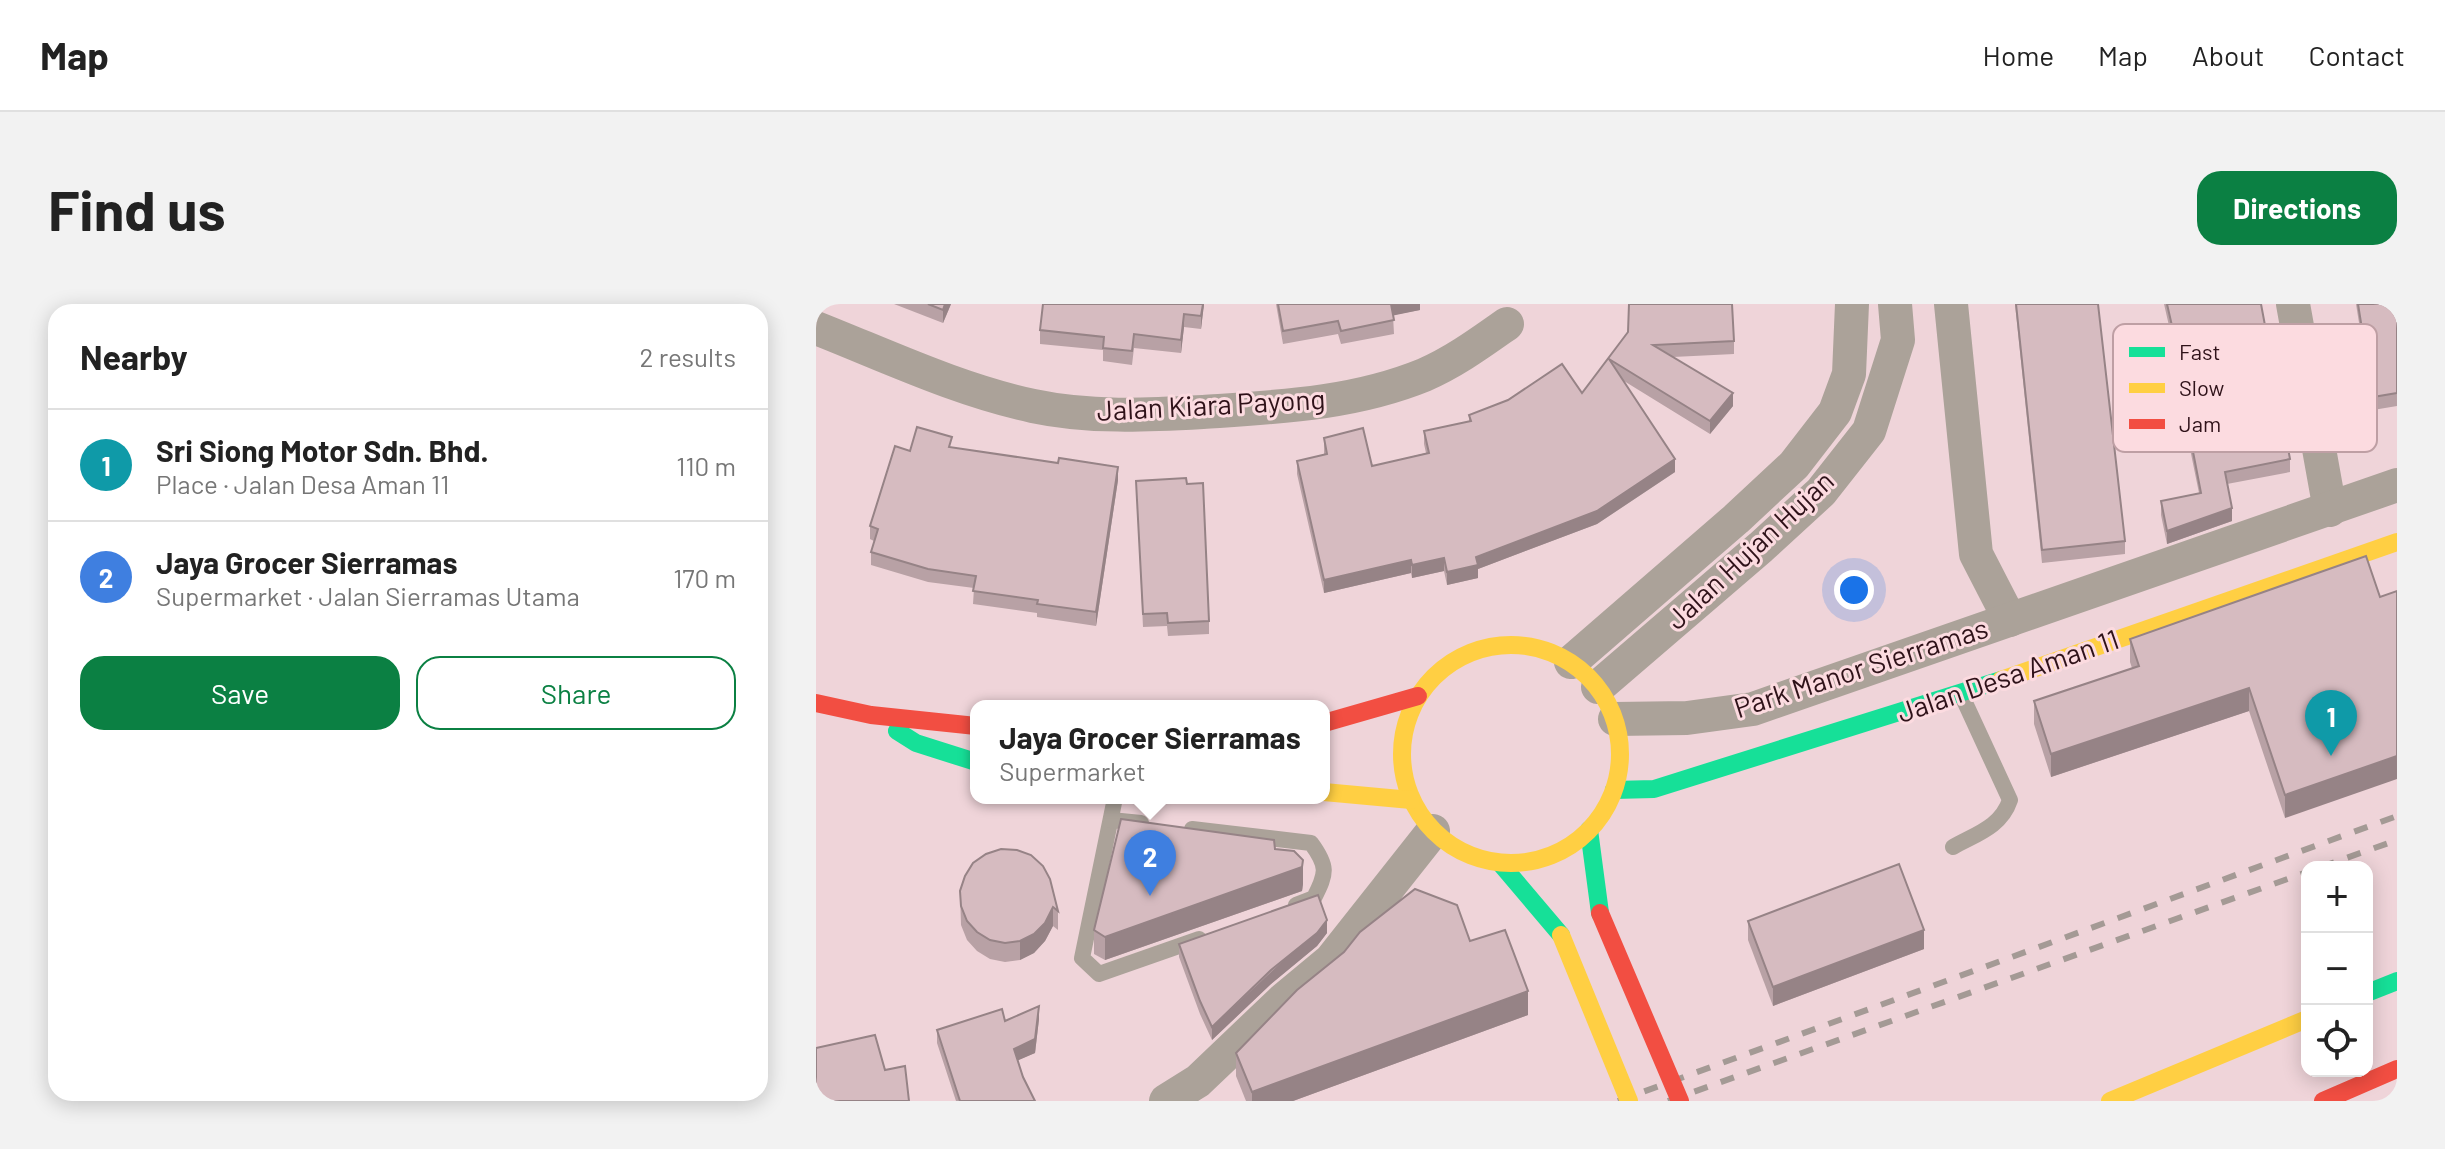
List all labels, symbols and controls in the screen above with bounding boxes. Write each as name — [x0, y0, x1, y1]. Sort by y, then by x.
text: Map — [40, 32, 109, 78]
text: Home — [1983, 38, 2054, 72]
text: Map — [2098, 38, 2148, 72]
text: About — [2192, 38, 2264, 72]
text: Contact — [2308, 38, 2405, 72]
button: Directions — [2197, 171, 2397, 245]
text: Find us — [48, 175, 226, 242]
legend — [2113, 324, 2377, 452]
text: Nearby — [80, 336, 188, 377]
text: Fast — [2179, 338, 2221, 364]
text: 2 results — [640, 341, 736, 372]
text: Slow — [2179, 374, 2224, 400]
street label: Jalan Kiara Payong — [1096, 381, 1326, 427]
text: Jam — [2179, 410, 2221, 436]
text: Sri Siong Motor Sdn. Bhd. — [156, 432, 489, 468]
text: 1 — [101, 450, 111, 481]
text: 110 m — [676, 450, 736, 481]
street label: Jalan Hujan Hujan — [1658, 463, 1840, 636]
text: Place · Jalan Desa Aman 11 — [156, 468, 449, 499]
text: Jaya Grocer Sierramas — [156, 544, 458, 580]
text: 2 — [99, 562, 113, 593]
text: 170 m — [673, 562, 736, 593]
your location — [1834, 570, 1874, 610]
text: Supermarket · Jalan Sierramas Utama — [156, 580, 580, 611]
street label: Park Manor Sierramas — [1729, 610, 1992, 724]
street label: Jalan Desa Aman 11 — [1892, 621, 2123, 729]
button: Save — [80, 656, 400, 730]
button: Share — [416, 656, 736, 730]
pin: 1 — [2305, 690, 2357, 756]
popup — [970, 700, 1330, 804]
text: Jaya Grocer Sierramas — [999, 719, 1301, 755]
text: Supermarket — [999, 755, 1146, 786]
pin: 2 — [1124, 830, 1176, 896]
map controls — [2301, 861, 2373, 1077]
button: + — [2301, 861, 2373, 933]
button: − — [2301, 933, 2373, 1005]
button: locate — [2301, 1005, 2373, 1077]

